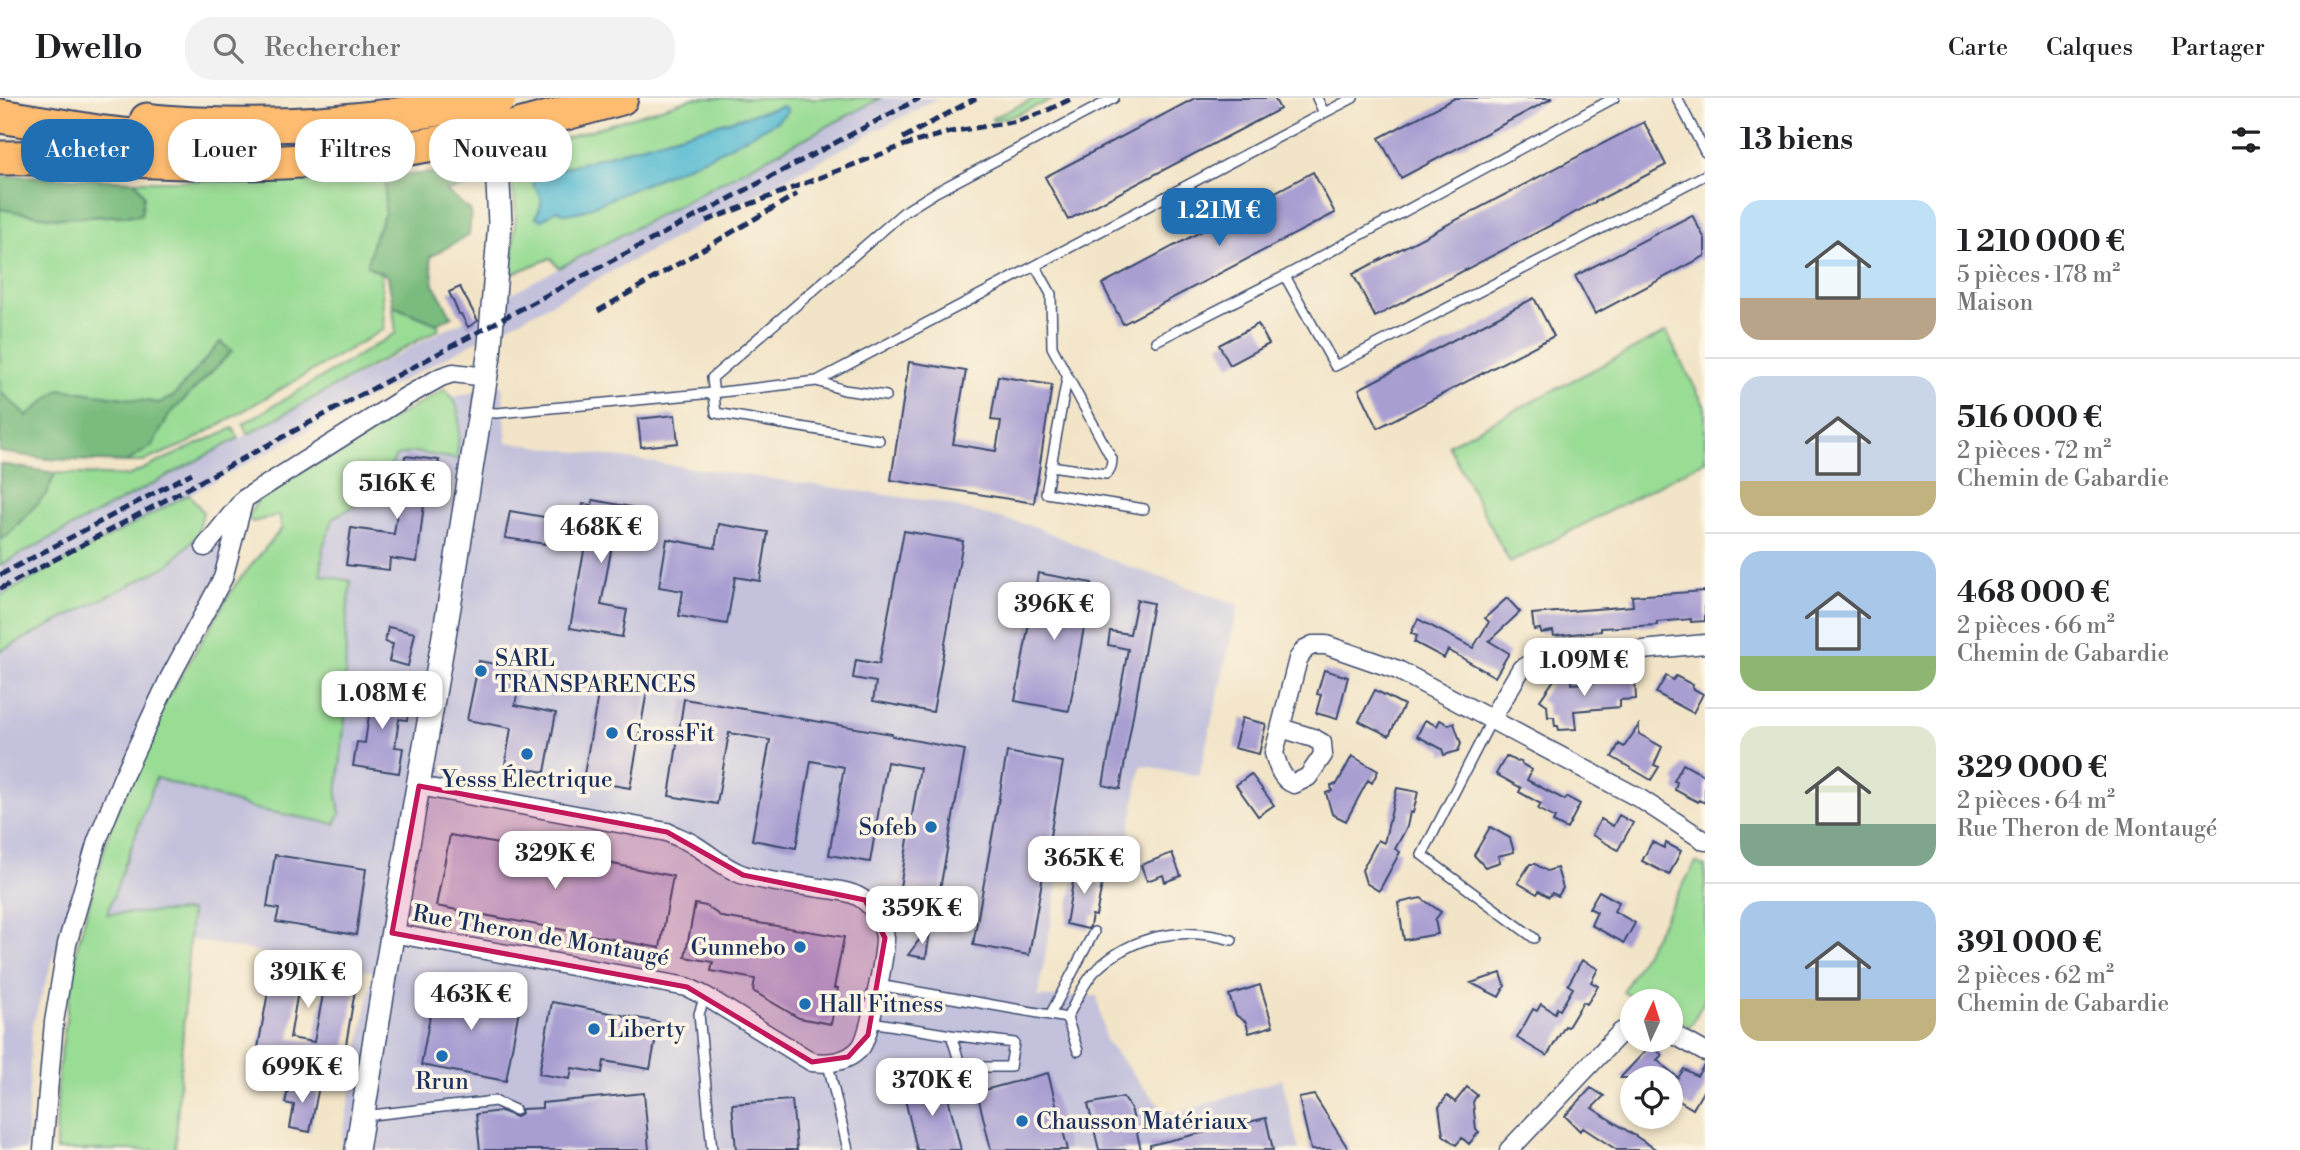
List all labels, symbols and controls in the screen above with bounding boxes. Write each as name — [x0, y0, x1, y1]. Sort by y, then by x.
search box — [185, 17, 675, 80]
text: Dwello — [35, 28, 143, 69]
icon: search — [209, 29, 247, 67]
text: Rechercher — [265, 32, 401, 64]
text: Carte — [1948, 33, 2008, 63]
text: Calques — [2046, 33, 2133, 63]
text: Partager — [2171, 33, 2265, 63]
chip: Acheter — [21, 119, 154, 182]
chip: Louer — [168, 119, 281, 182]
chip: Filtres — [295, 119, 415, 182]
chip: Nouveau — [429, 119, 572, 182]
text: 13 biens — [1740, 121, 1853, 159]
icon: filters — [2227, 121, 2265, 159]
pin: 1.21M € — [1154, 188, 1284, 248]
text: 1.21M € — [1177, 197, 1261, 225]
text: 1 210 000 € — [1957, 223, 2125, 261]
icon: home — [1796, 228, 1880, 312]
text: 5 pièces · 178 m² — [1957, 261, 2120, 289]
text: Maison — [1957, 289, 2033, 317]
text: 516 000 € — [1957, 399, 2102, 437]
icon: home — [1796, 404, 1880, 488]
text: 2 pièces · 72 m² — [1957, 437, 2111, 465]
pin: 516K € — [340, 462, 454, 521]
text: Chemin de Gabardie — [1957, 465, 2169, 493]
text: 516K € — [359, 470, 435, 498]
pin: 468K € — [544, 505, 658, 565]
text: 468K € — [560, 514, 642, 542]
text: 468 000 € — [1957, 574, 2110, 612]
icon: home — [1796, 579, 1880, 663]
pin: 396K € — [997, 582, 1111, 642]
text: 396K € — [1014, 591, 1094, 619]
text: 2 pièces · 66 m² — [1957, 612, 2115, 640]
pin: 1.09M € — [1519, 638, 1649, 698]
text: Chemin de Gabardie — [1957, 640, 2169, 668]
place label: SARL TRANSPARENCES — [495, 645, 696, 699]
text: 1.09M € — [1540, 647, 1628, 675]
marker: SARL TRANSPARENCES — [473, 663, 489, 679]
pin: 1.08M € — [317, 672, 447, 731]
text: 1.08M € — [338, 680, 426, 708]
place label: CrossFit — [626, 720, 715, 748]
marker: CrossFit — [604, 725, 620, 741]
marker: Yesss Électrique — [519, 746, 535, 762]
text: 329 000 € — [1957, 749, 2107, 787]
icon: home — [1796, 754, 1880, 838]
place label: Yesss Électrique — [440, 764, 613, 794]
text: 2 pièces · 64 m² — [1957, 787, 2115, 815]
place label: Sofeb — [859, 814, 917, 842]
text: Rue Theron de Montaugé — [1957, 815, 2217, 843]
marker: Sofeb — [923, 819, 939, 835]
pin: 329K € — [498, 832, 612, 891]
pin: 365K € — [1027, 836, 1141, 896]
text: 329K € — [515, 840, 595, 868]
text: 365K € — [1044, 845, 1124, 873]
pin: 359K € — [865, 886, 979, 946]
text: 359K € — [882, 895, 962, 923]
street label: Rue Theron de Montaugé — [410, 900, 671, 972]
text: 391 000 € — [1957, 924, 2102, 962]
icon: home — [1796, 929, 1880, 1013]
place label: Gunnebo — [691, 934, 786, 962]
marker: Gunnebo — [792, 939, 808, 955]
pin: 391K € — [251, 950, 365, 1010]
text: 391K € — [270, 959, 346, 987]
text: 2 pièces · 62 m² — [1957, 962, 2114, 990]
pin: 463K € — [414, 972, 528, 1032]
text: 463K € — [430, 981, 512, 1009]
north arrow — [1620, 989, 1684, 1052]
map controls — [1620, 989, 1683, 1129]
text: Chemin de Gabardie — [1957, 990, 2169, 1018]
place label: Hall Fitness — [819, 991, 943, 1019]
marker: Hall Fitness — [797, 996, 813, 1012]
place label: Liberty — [608, 1016, 686, 1044]
marker: Liberty — [586, 1021, 602, 1037]
pin: 699K € — [245, 1046, 359, 1105]
marker: Rrun — [434, 1048, 450, 1064]
text: 699K € — [262, 1054, 342, 1082]
pin: 370K € — [875, 1058, 989, 1118]
button: locate — [1620, 1066, 1683, 1129]
text: 370K € — [892, 1067, 972, 1095]
place label: Rrun — [415, 1068, 469, 1096]
place label: Chausson Matériaux — [1036, 1108, 1248, 1136]
marker: Chausson Matériaux — [1014, 1113, 1030, 1129]

